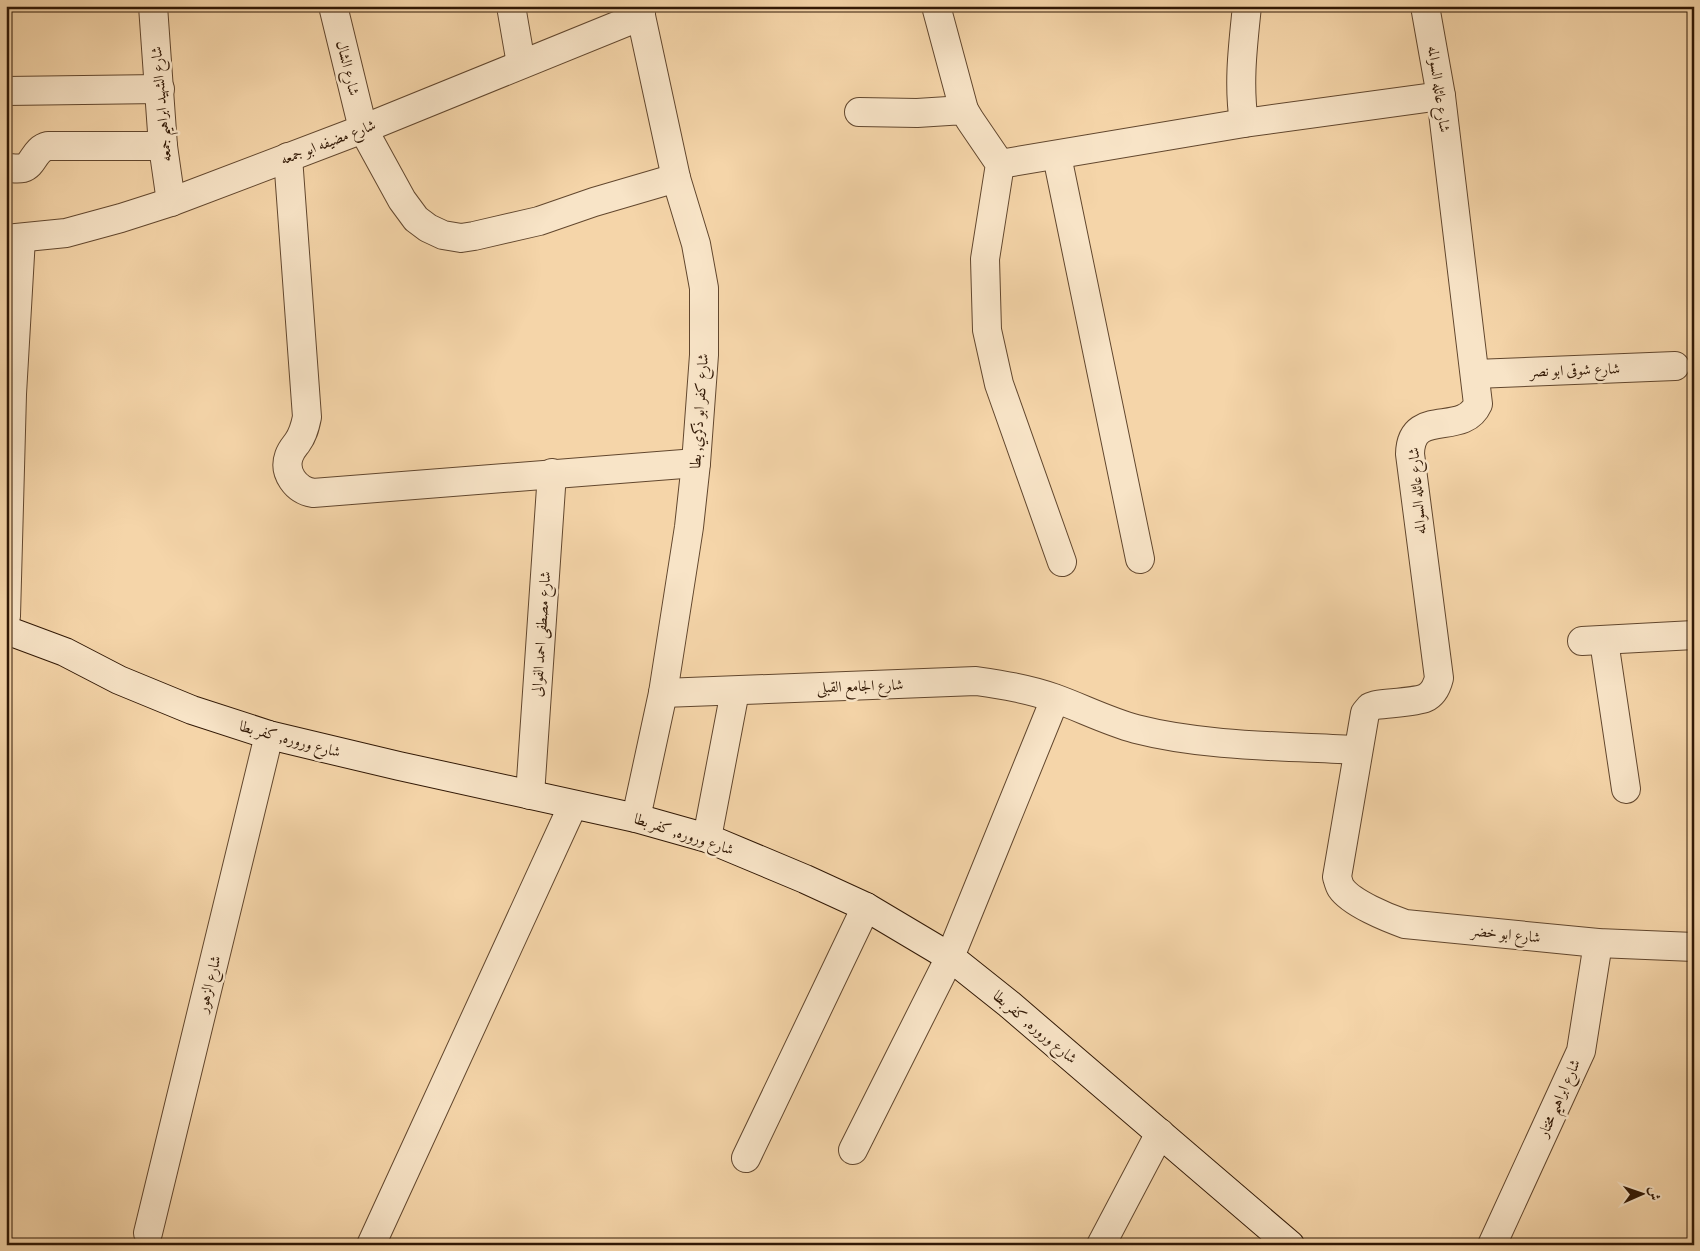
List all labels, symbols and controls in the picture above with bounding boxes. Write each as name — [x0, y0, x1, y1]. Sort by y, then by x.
street label: شارع الشال — [329, 39, 364, 98]
street label: شارع الشهيد ابراهيم جمعه — [147, 45, 181, 162]
street label: شارع عائله السوالمه — [1420, 45, 1454, 134]
street label: شارع مضيفه ابو جمعه — [278, 116, 380, 172]
street label: شارع كفر ابو ذكري, بطا — [686, 353, 716, 470]
street label: شارع شوقى ابو نصر — [1528, 359, 1620, 385]
street label: شارع عائله السوالمه — [1404, 446, 1434, 535]
street label: شارع مصطفى احمد الفوالى — [528, 570, 558, 698]
street label: شارع الجامع القبلى — [816, 675, 904, 702]
street label: شارع وروره, كفر بطا — [236, 717, 343, 765]
street label: شارع وروره, كفر بطا — [630, 809, 736, 862]
street label: شارع ابو خضر — [1468, 921, 1541, 951]
street label: شارع الزهور — [193, 954, 229, 1017]
street label: شارع وروره, كفر بطا — [987, 987, 1081, 1070]
street label: شارع ابراهيم مختار — [1533, 1056, 1590, 1144]
north arrow — [1618, 1168, 1668, 1218]
text: ش — [1643, 1186, 1663, 1201]

